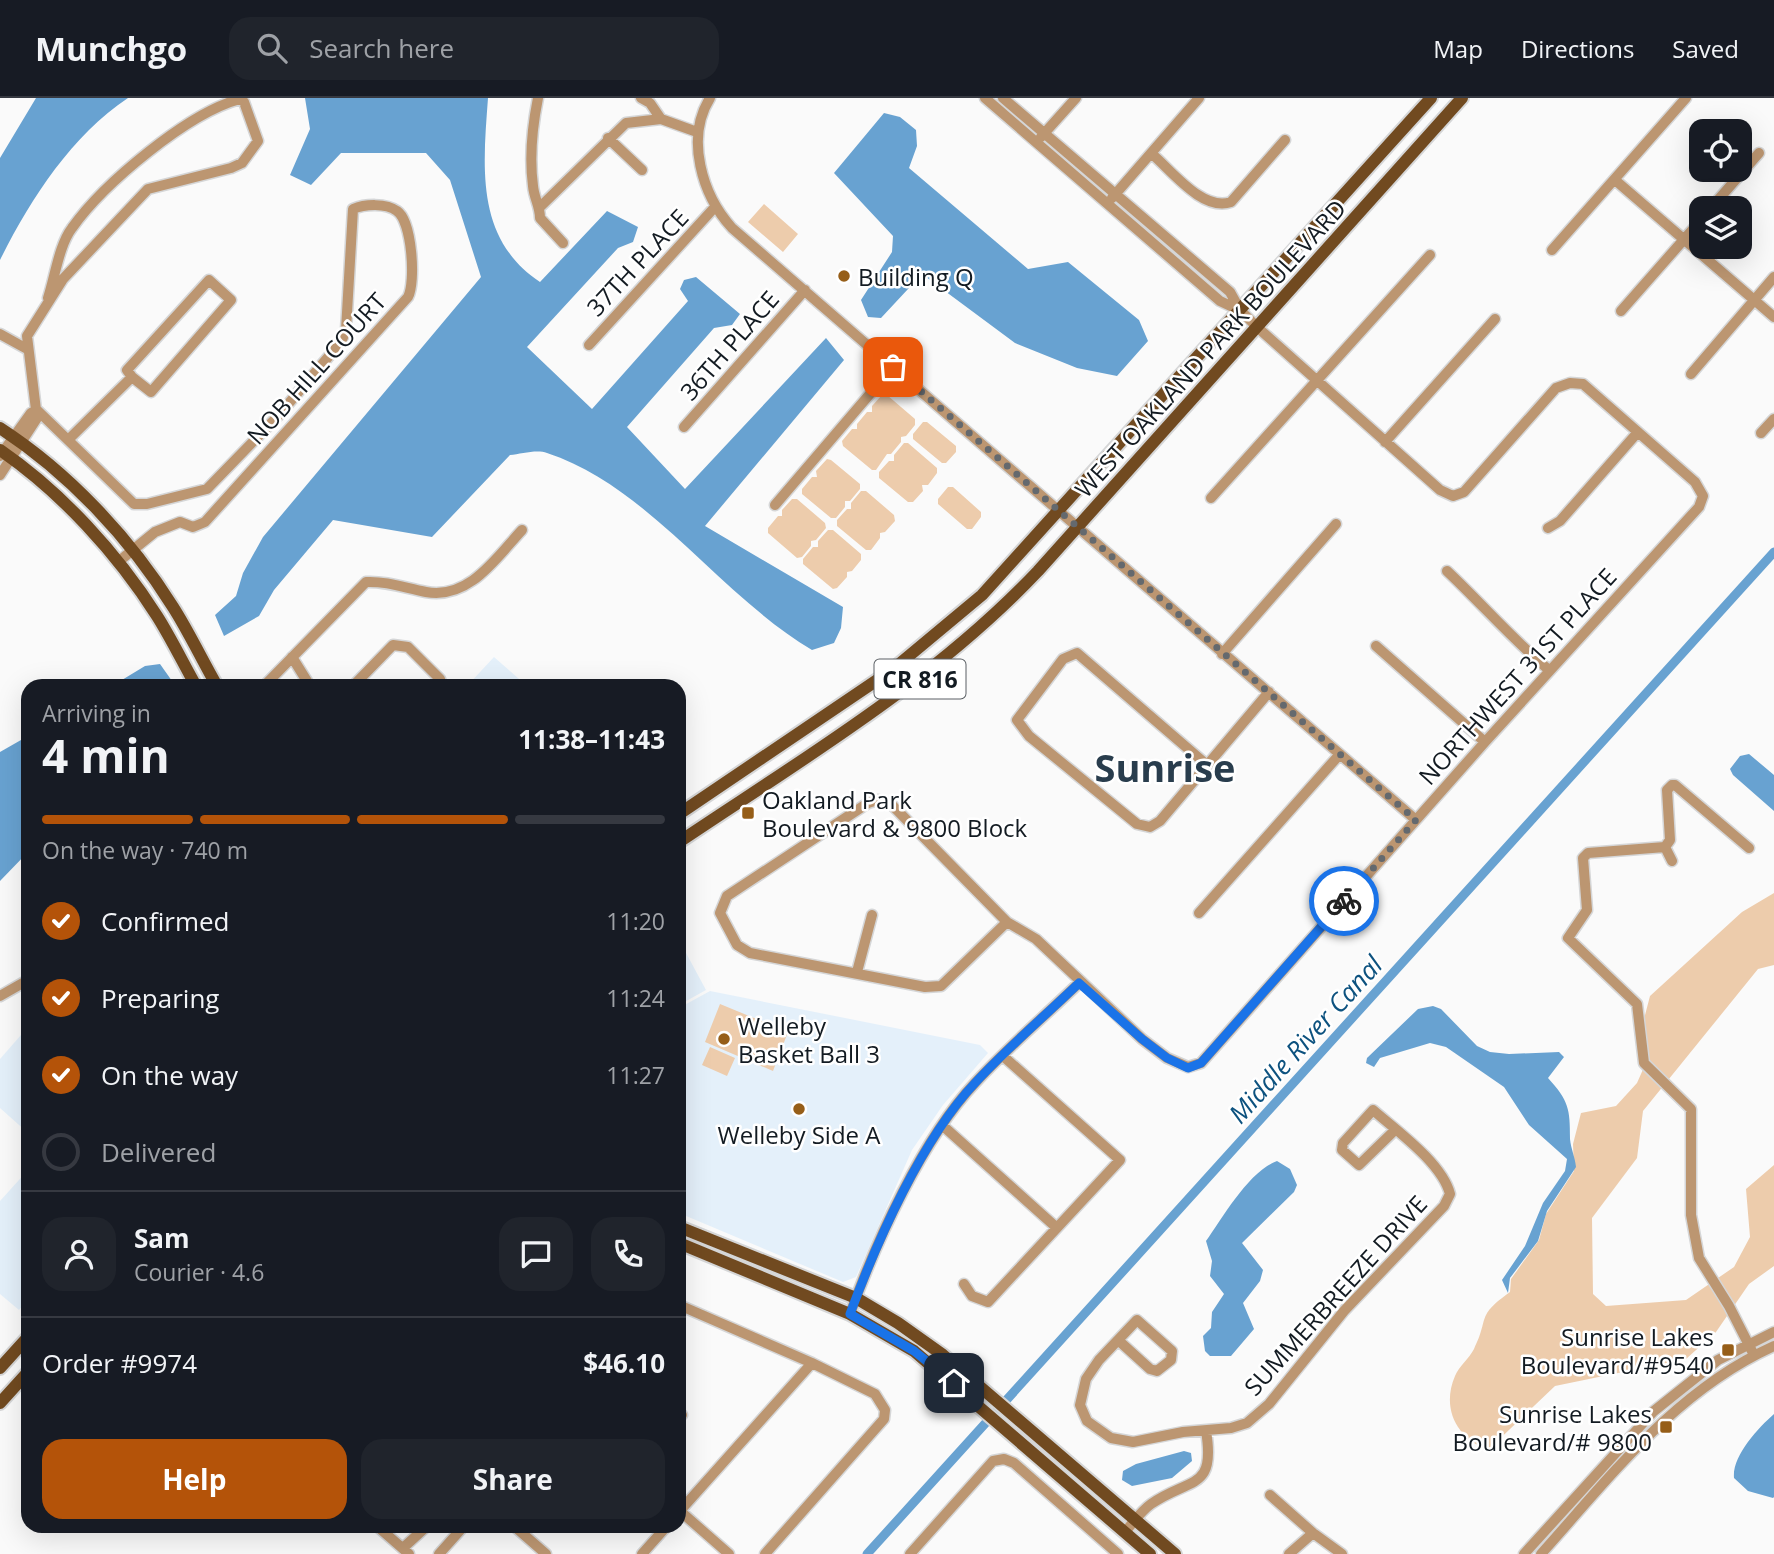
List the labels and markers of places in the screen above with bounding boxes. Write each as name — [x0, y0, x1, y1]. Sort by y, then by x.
place label: Building Q — [858, 260, 974, 293]
marker: Building Q — [836, 268, 852, 284]
pin — [863, 337, 923, 397]
place label: Oakland Park Boulevard & 9800 Block — [762, 783, 1028, 844]
marker: Oakland Park Boulevard & 9800 Block — [740, 805, 756, 821]
place label: Welleby Basket Ball 3 — [738, 1009, 880, 1070]
marker: Welleby Basket Ball 3 — [716, 1031, 732, 1047]
marker: Welleby Side A — [791, 1101, 807, 1117]
place label: Welleby Side A — [718, 1118, 881, 1151]
place label: Sunrise Lakes Boulevard/#9540 — [1521, 1320, 1714, 1381]
marker: Sunrise Lakes Boulevard/#9540 — [1720, 1342, 1736, 1358]
pin — [924, 1353, 984, 1413]
place label: Sunrise Lakes Boulevard/# 9800 — [1453, 1397, 1652, 1458]
marker: Sunrise Lakes Boulevard/# 9800 — [1658, 1419, 1674, 1435]

